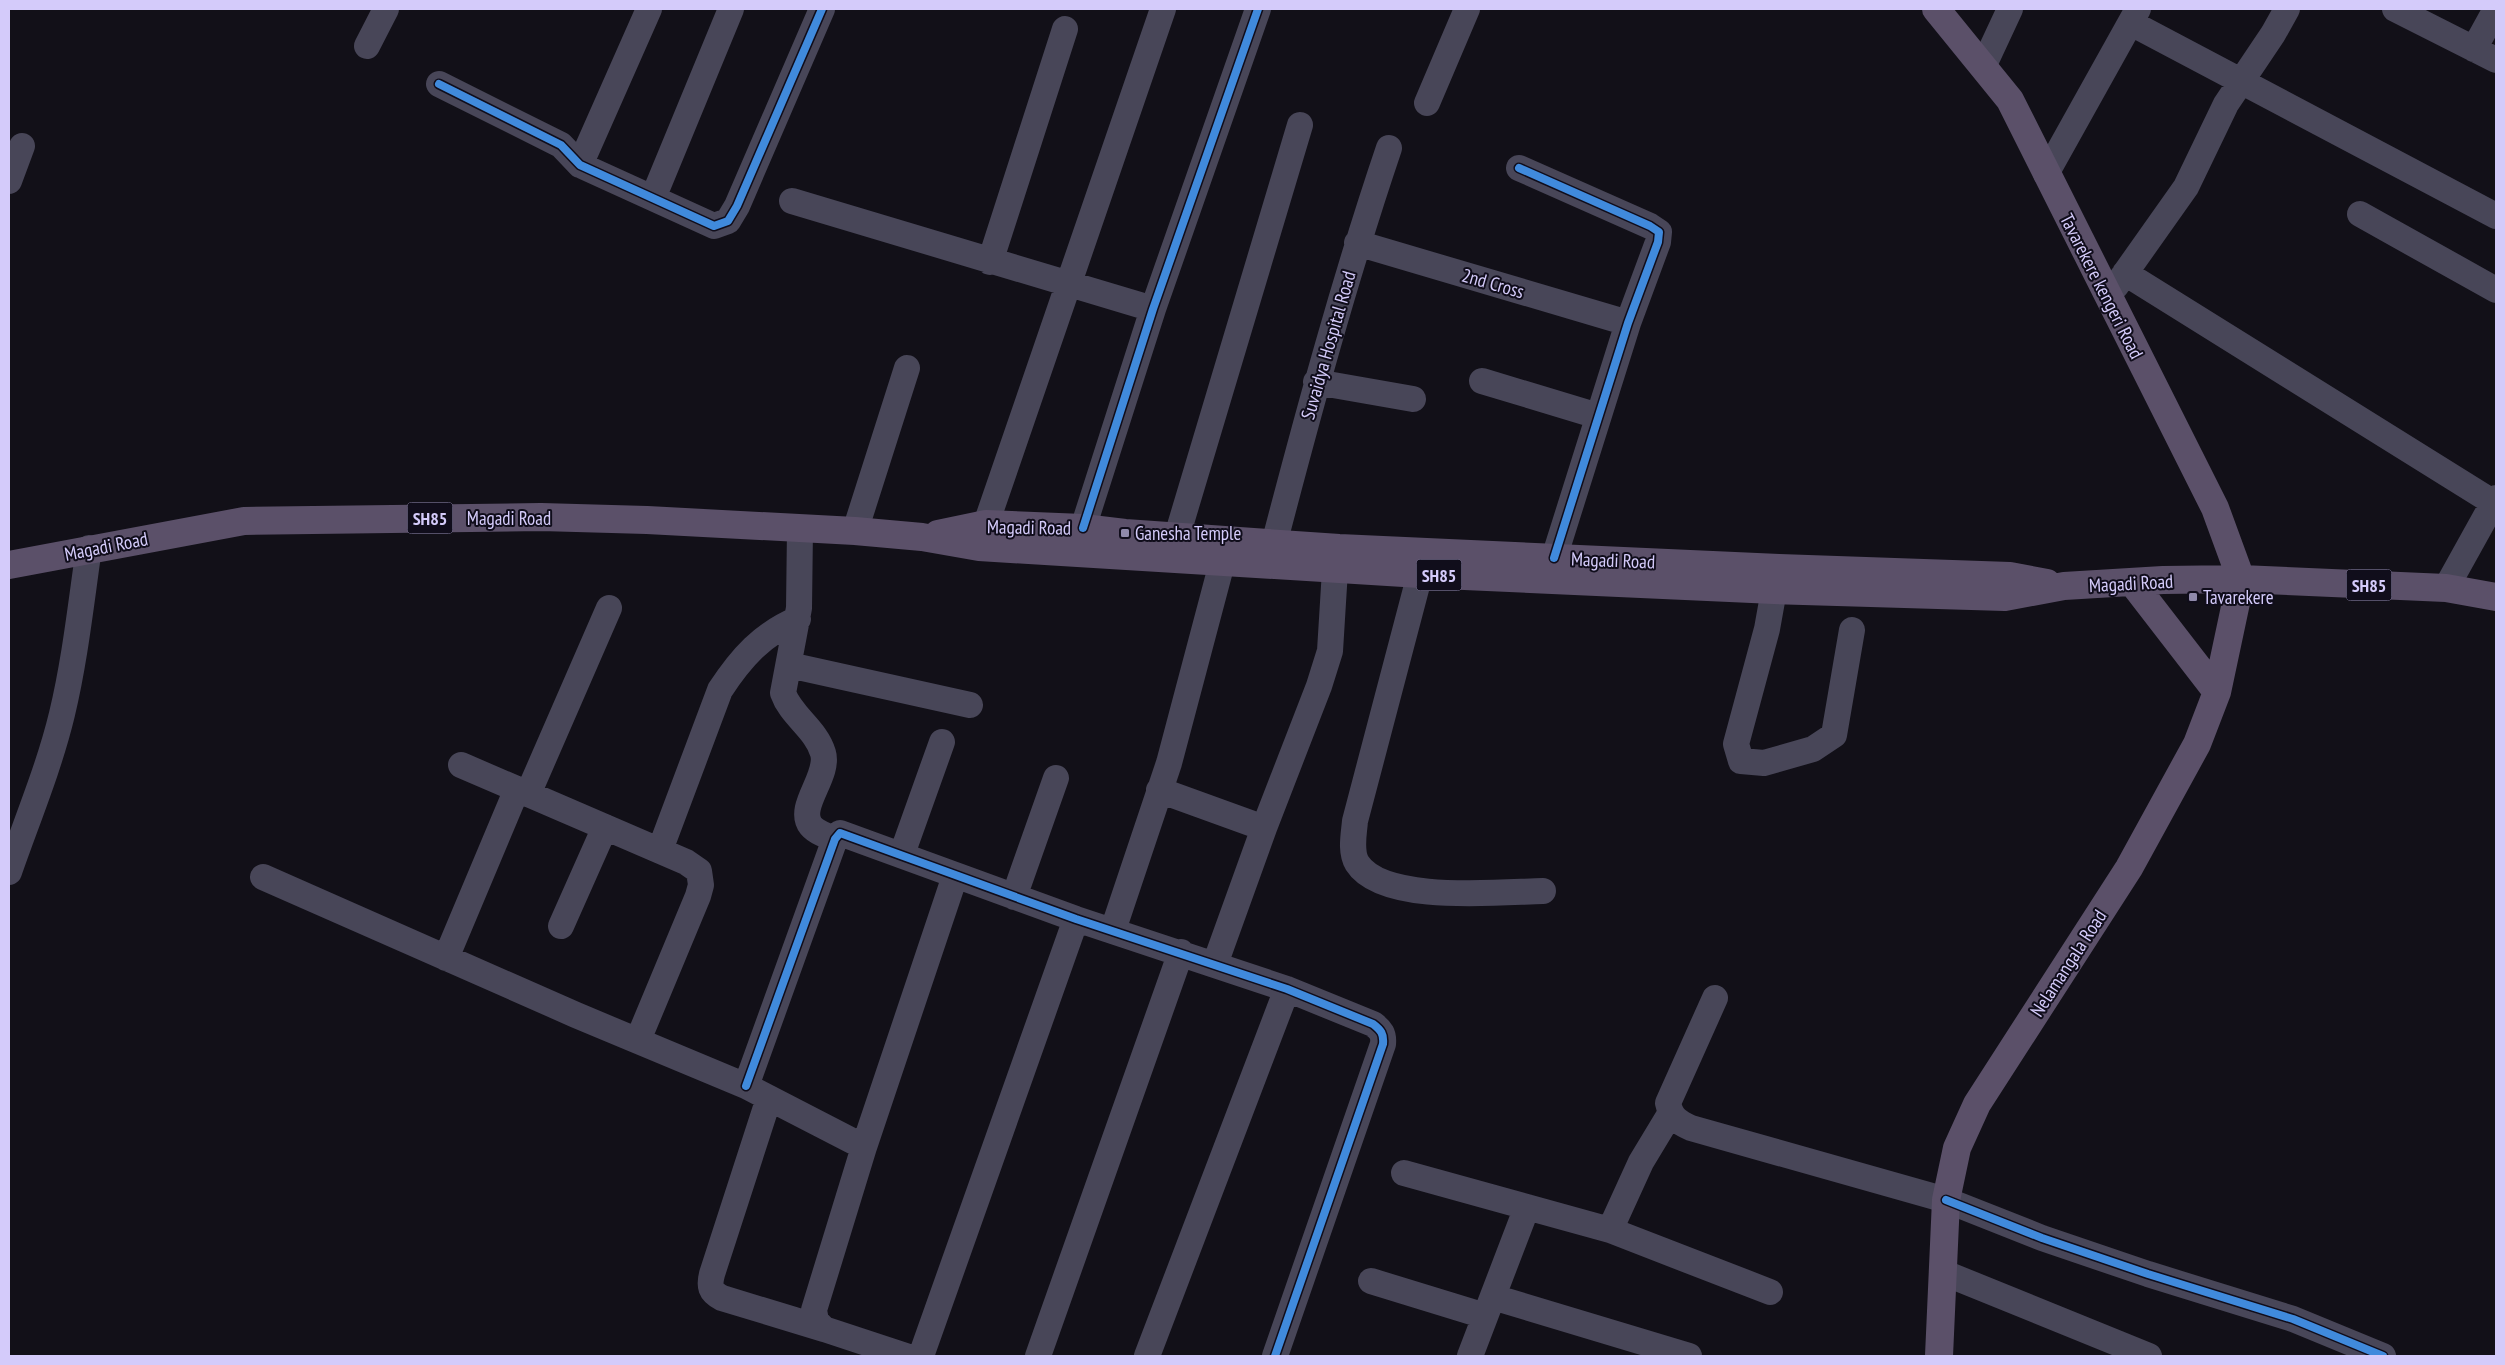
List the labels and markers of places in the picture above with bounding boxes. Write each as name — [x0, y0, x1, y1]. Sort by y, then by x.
place label: Ganesha Temple — [1135, 521, 1241, 545]
marker: Ganesha Temple — [1119, 527, 1131, 539]
place label: Tavarekere — [2203, 585, 2274, 609]
marker: Tavarekere — [2187, 591, 2199, 603]

